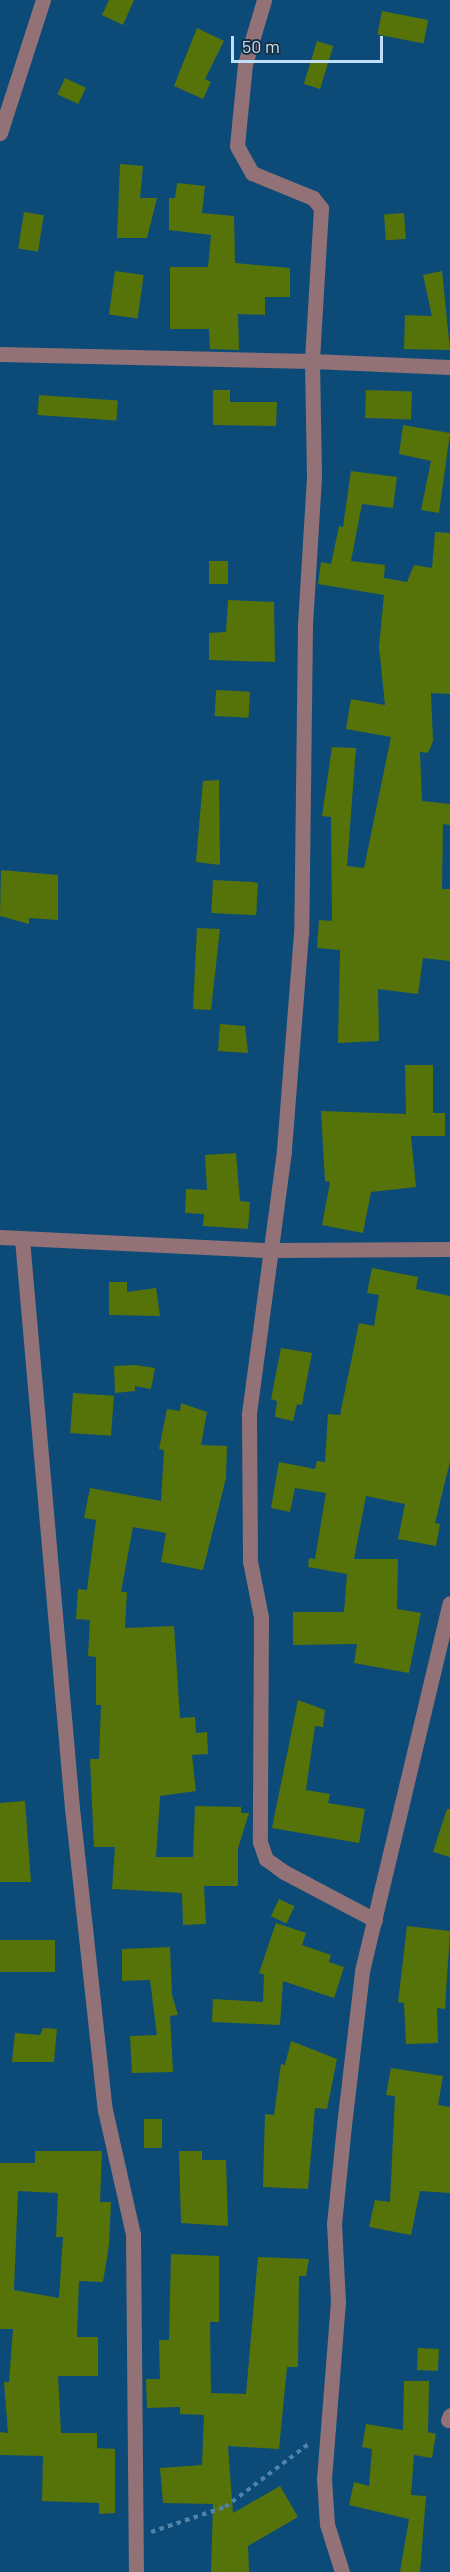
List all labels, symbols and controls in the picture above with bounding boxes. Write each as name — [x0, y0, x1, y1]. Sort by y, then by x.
scale bar — [234, 24, 386, 62]
text: 50 m — [242, 35, 280, 57]

